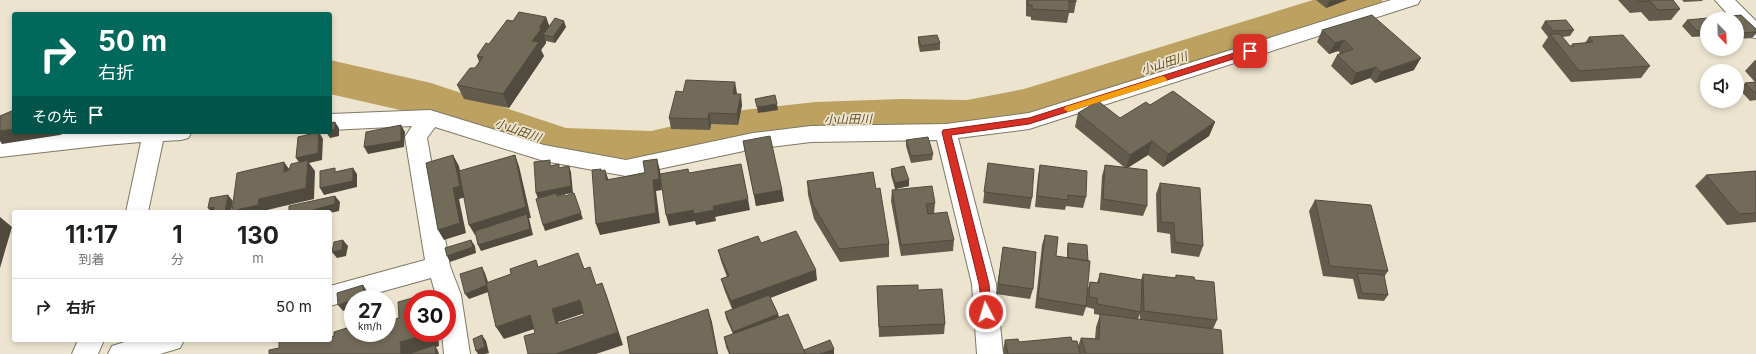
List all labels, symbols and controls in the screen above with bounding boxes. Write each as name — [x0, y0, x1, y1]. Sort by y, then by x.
north arrow — [1700, 12, 1744, 56]
map controls — [1700, 12, 1744, 108]
text: 50 m — [98, 24, 167, 58]
icon: right — [32, 28, 84, 80]
pin — [1233, 34, 1267, 68]
icon: arrive — [1239, 40, 1261, 62]
water label: 小山田川 — [1139, 48, 1191, 78]
text: 右折 — [98, 62, 134, 83]
button: sound — [1700, 64, 1744, 108]
icon: arrive — [85, 104, 107, 126]
text: その先 — [32, 107, 77, 126]
water label: 小山田川 — [824, 111, 874, 127]
water label: 小山田川 — [493, 115, 545, 146]
text: 11:17 — [65, 220, 118, 249]
text: 1 — [172, 220, 183, 249]
text: 130 — [237, 221, 279, 250]
text: m — [252, 250, 264, 266]
text: 到着 — [78, 251, 105, 267]
text: 分 — [171, 251, 184, 267]
speed limit sign: 30 — [404, 290, 456, 342]
position arrow — [965, 291, 1007, 333]
icon: right — [32, 296, 54, 318]
text: 50 m — [276, 297, 312, 316]
text: 右折 — [66, 298, 96, 317]
text: 27 — [358, 299, 382, 323]
text: km/h — [358, 320, 382, 332]

